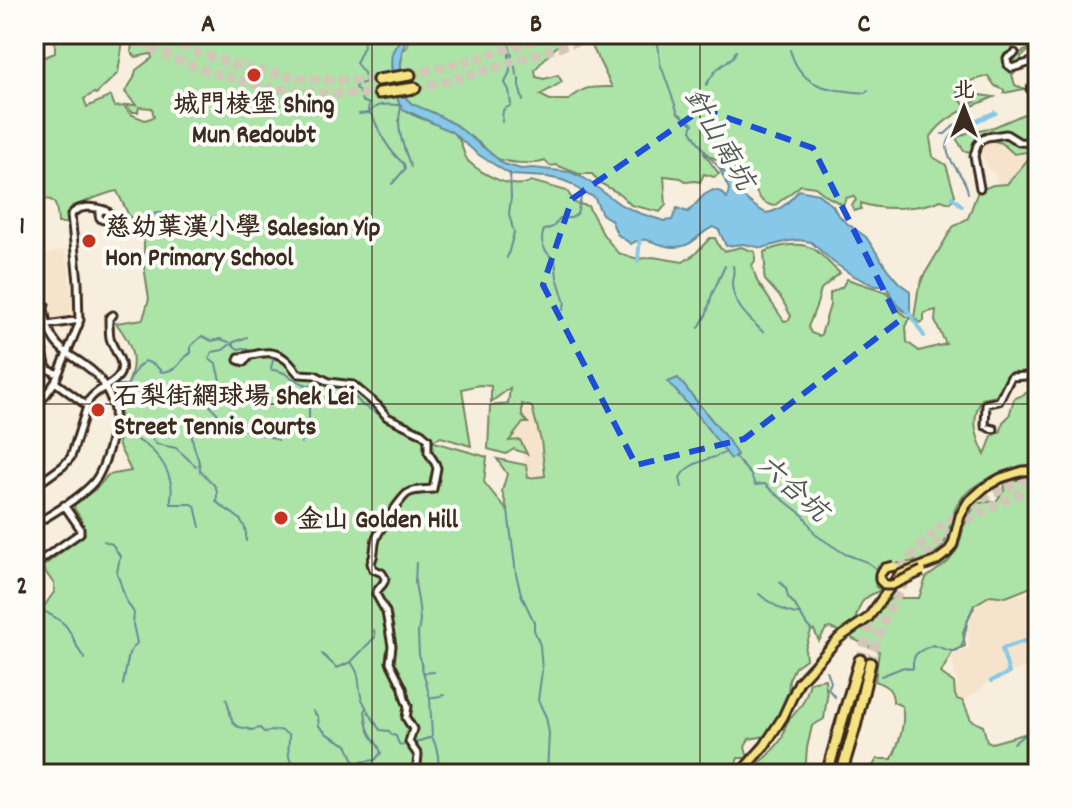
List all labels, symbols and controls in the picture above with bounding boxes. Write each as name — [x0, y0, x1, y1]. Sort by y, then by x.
text: A — [201, 7, 215, 44]
text: B — [530, 7, 542, 44]
text: C — [858, 7, 871, 44]
marker: 城門棱堡 Shing Mun Redoubt — [245, 66, 263, 84]
north arrow — [924, 68, 1004, 148]
text: 北 — [953, 76, 975, 107]
water label: 針山南坑 — [671, 82, 763, 202]
place label: 城門棱堡 Shing Mun Redoubt — [173, 88, 335, 155]
text: 1 — [19, 209, 25, 246]
place label: 慈幼葉漢小學 Salesian Yip Hon Primary School — [105, 211, 380, 278]
marker: 慈幼葉漢小學 Salesian Yip Hon Primary School — [80, 232, 98, 250]
place label: 石梨街網球場 Shek Lei Street Tennis Courts — [114, 380, 354, 447]
marker: 石梨街網球場 Shek Lei Street Tennis Courts — [89, 401, 107, 419]
water label: 六合坑 — [746, 448, 837, 536]
place label: 金山 Golden Hill — [297, 503, 459, 540]
marker: 金山 Golden Hill — [272, 509, 290, 527]
text: 2 — [16, 569, 28, 606]

